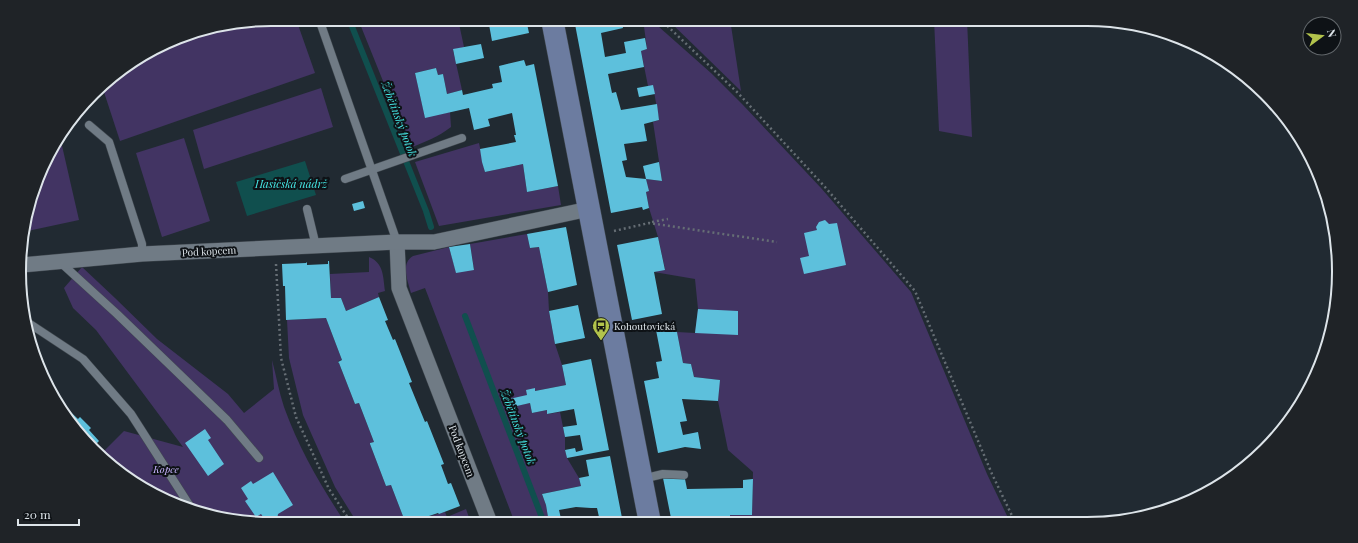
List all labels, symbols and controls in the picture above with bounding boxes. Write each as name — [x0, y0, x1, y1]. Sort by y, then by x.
north arrow — [1302, 16, 1342, 56]
text: N — [1324, 28, 1340, 39]
water label: Žebětínský potok — [378, 78, 421, 159]
water label: Hasičská nádrž — [254, 176, 328, 191]
street label: Pod kopcem — [181, 243, 237, 259]
bus stop icon: Kohoutovická — [591, 316, 611, 341]
place label: Kohoutovická — [614, 319, 675, 333]
water label: Žebětínský potok — [497, 386, 540, 467]
street label: Pod kopcem — [446, 423, 478, 479]
park label: Kopce — [152, 462, 179, 476]
scale bar — [18, 501, 79, 527]
text: 20 m — [24, 506, 51, 522]

